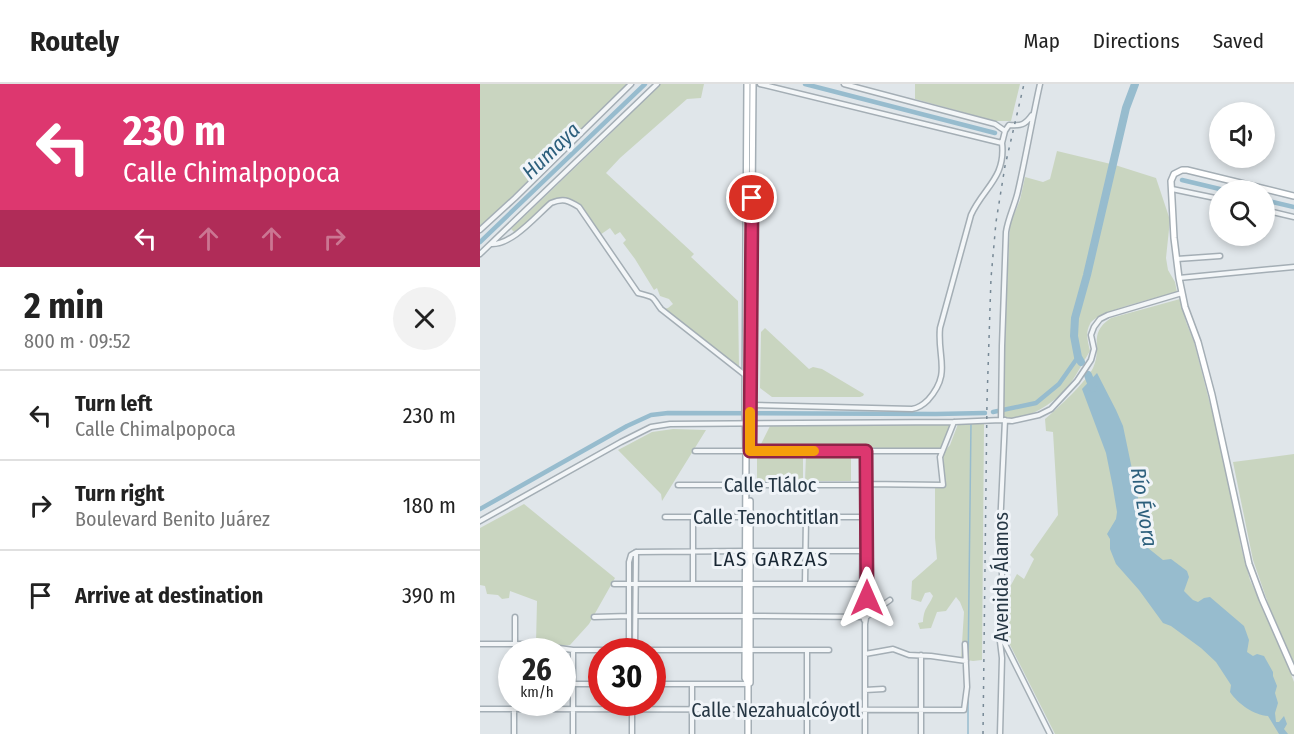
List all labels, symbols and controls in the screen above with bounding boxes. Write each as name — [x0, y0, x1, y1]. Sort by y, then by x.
text: Routely — [30, 25, 119, 58]
text: Map — [1023, 28, 1060, 54]
text: Directions — [1093, 28, 1180, 54]
text: Saved — [1213, 28, 1264, 54]
map controls — [1209, 102, 1275, 246]
button: sound — [1209, 102, 1275, 168]
text: 230 m — [123, 106, 226, 156]
icon: left — [24, 108, 102, 186]
water label: Humaya — [517, 117, 585, 185]
text: Calle Chimalpopoca — [123, 157, 340, 189]
pin — [726, 172, 777, 223]
button: search — [1209, 180, 1275, 246]
icon: arrive — [735, 181, 768, 214]
icon: left — [129, 222, 162, 255]
icon: ahead — [192, 222, 225, 255]
icon: ahead — [255, 222, 288, 255]
icon: right — [318, 222, 351, 255]
text: 2 min — [24, 284, 104, 328]
button: close — [393, 287, 456, 350]
text: 800 m · 09:52 — [24, 329, 131, 353]
text: Turn left — [75, 390, 153, 417]
icon: left — [24, 399, 57, 432]
text: 230 m — [403, 402, 456, 429]
text: Calle Chimalpopoca — [75, 417, 236, 441]
water label: Río Évora — [1125, 466, 1163, 548]
street label: Calle Tláloc — [724, 473, 817, 497]
text: Turn right — [75, 480, 164, 507]
icon: right — [24, 489, 57, 522]
text: 180 m — [403, 492, 456, 519]
street label: Calle Tenochtitlan — [693, 505, 839, 529]
text: Boulevard Benito Juárez — [75, 507, 270, 531]
street label: Avenida Álamos — [989, 512, 1013, 642]
district label: LAS GARZAS — [713, 546, 829, 572]
position arrow — [835, 566, 899, 630]
icon: arrive — [24, 579, 57, 612]
text: Arrive at destination — [75, 582, 263, 609]
text: 390 m — [402, 582, 456, 609]
speed limit sign: 30 — [588, 638, 666, 716]
text: 26 — [522, 652, 552, 688]
text: km/h — [520, 683, 554, 701]
street label: Calle Nezahualcóyotl — [691, 698, 861, 722]

